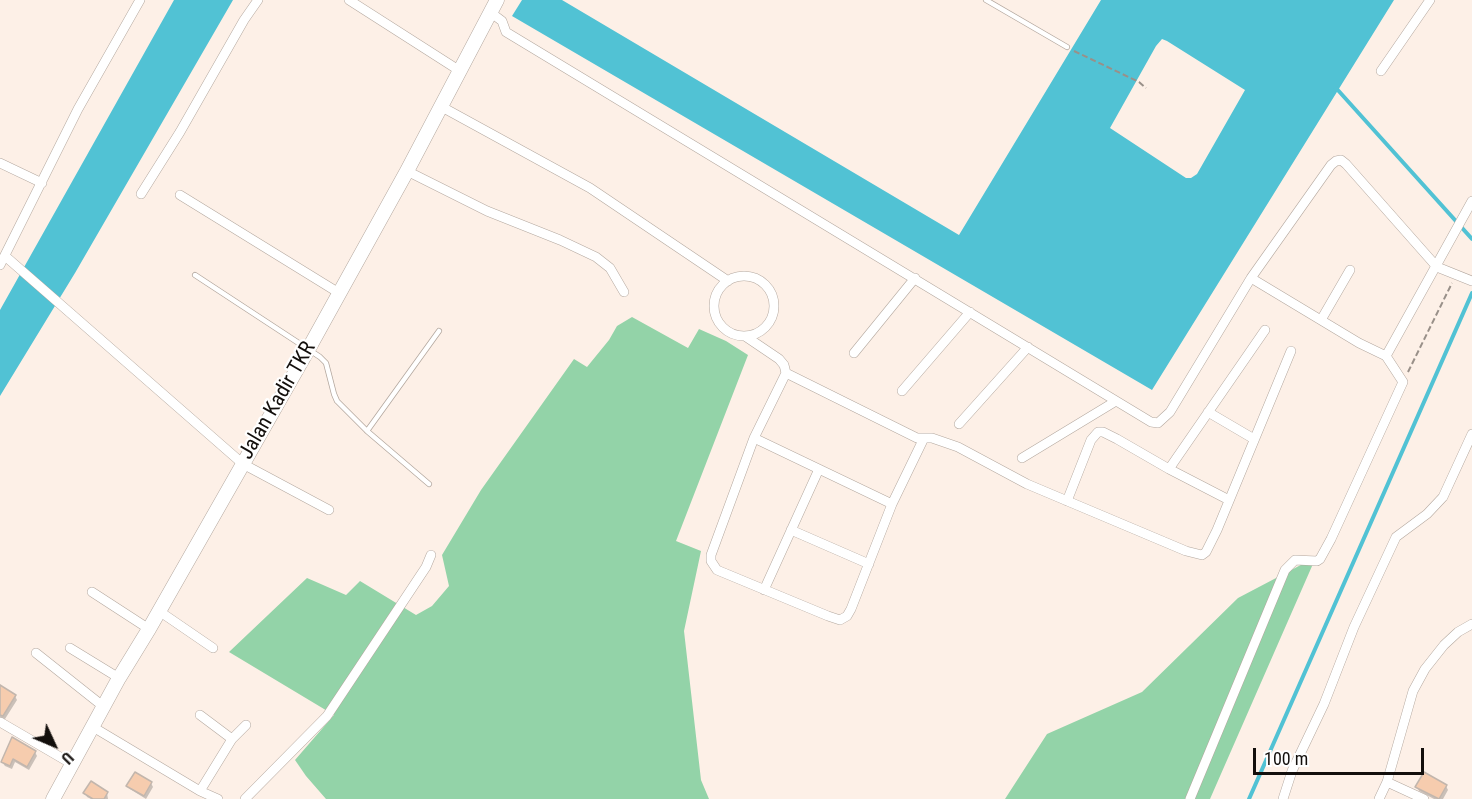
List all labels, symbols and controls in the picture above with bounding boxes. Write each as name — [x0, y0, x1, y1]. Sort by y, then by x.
street label: Jalan Kadir TKR — [234, 338, 322, 464]
north arrow — [24, 715, 84, 775]
scale bar — [1256, 736, 1427, 774]
text: U — [57, 748, 77, 768]
text: 100 m — [1264, 748, 1308, 769]

